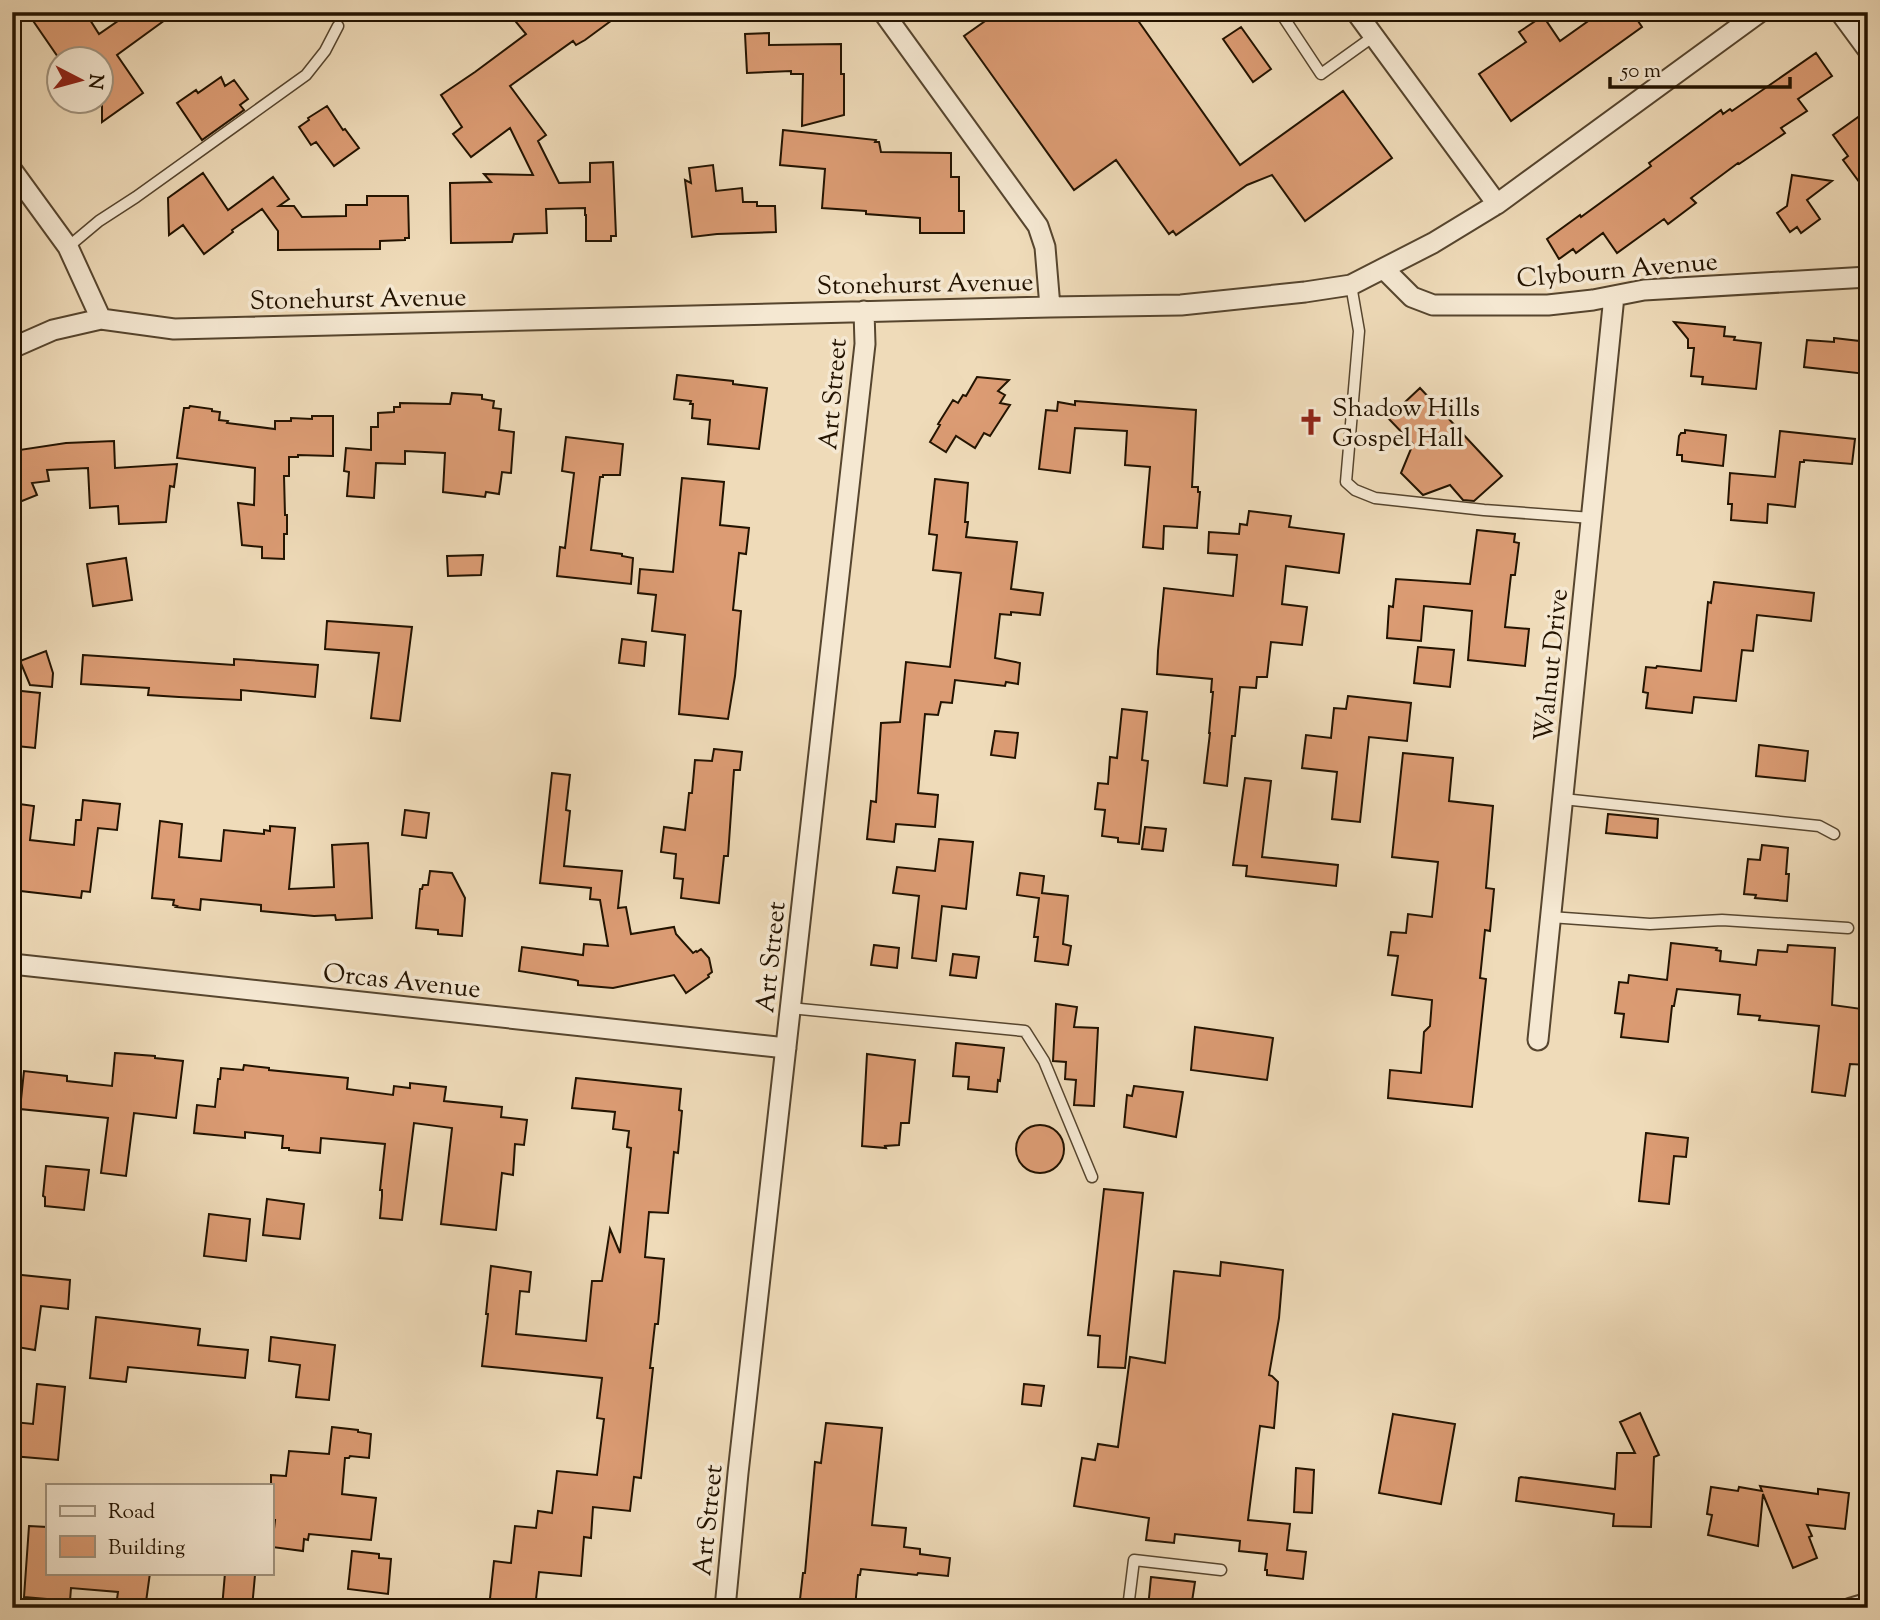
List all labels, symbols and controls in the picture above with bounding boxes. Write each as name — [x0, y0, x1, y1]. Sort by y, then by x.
north arrow — [46, 46, 116, 116]
scale bar — [1610, 46, 1791, 90]
text: 50 m — [1620, 57, 1661, 87]
text: N — [80, 73, 109, 90]
street label: Clybourn Avenue — [1515, 244, 1719, 299]
street label: Stonehurst Avenue — [816, 265, 1034, 306]
street label: Stonehurst Avenue — [249, 280, 467, 321]
street label: Art Street — [811, 337, 858, 452]
place label: Shadow Hills Gospel Hall — [1332, 391, 1480, 458]
church icon: Shadow Hills Gospel Hall — [1296, 407, 1326, 437]
street label: Walnut Drive — [1526, 587, 1579, 744]
street label: Art Street — [748, 900, 797, 1015]
street label: Orcas Avenue — [321, 956, 482, 1009]
street label: Art Street — [685, 1463, 734, 1578]
legend — [46, 1484, 273, 1574]
text: Road — [108, 1498, 155, 1528]
text: Building — [108, 1534, 185, 1564]

